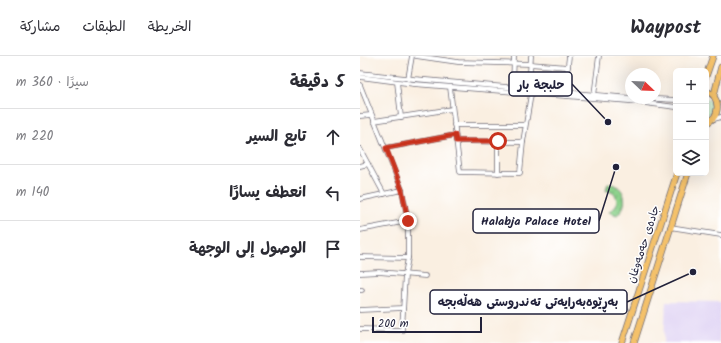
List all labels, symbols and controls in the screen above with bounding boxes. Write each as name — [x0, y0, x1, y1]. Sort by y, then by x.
text: Waypost — [630, 13, 701, 43]
text: مشاركة — [20, 16, 60, 38]
text: الطبقات — [82, 16, 126, 38]
text: الخريطة — [148, 16, 191, 38]
north arrow — [625, 68, 661, 104]
map controls — [673, 68, 709, 176]
button: + — [673, 68, 709, 104]
text: 5 دقيقة — [290, 69, 344, 96]
text: سيرًا · 360 m — [16, 72, 89, 93]
callout: حلبجة بار — [509, 72, 572, 96]
text: حلبجة بار — [517, 76, 564, 95]
button: − — [673, 104, 709, 140]
text: تابع السير — [247, 125, 306, 149]
text: 220 m — [16, 126, 53, 147]
icon: ahead — [322, 126, 344, 148]
route start — [489, 132, 507, 150]
button: layers — [673, 140, 709, 176]
text: انعطف يسارًا — [229, 181, 306, 205]
text: 140 m — [16, 182, 49, 203]
icon: left — [322, 182, 344, 204]
street label: جادەی حەمەوغان — [623, 203, 665, 286]
callout: Halabja Palace Hotel — [473, 209, 599, 233]
route end — [399, 212, 417, 230]
text: Halabja Palace Hotel — [481, 212, 592, 231]
text: الوصول إلى الوجهة — [189, 237, 306, 261]
icon: arrive — [322, 238, 344, 260]
callout: بەڕێوەبەرایەتی تەندروستی هەڵەبجە — [430, 290, 627, 314]
text: بەڕێوەبەرایەتی تەندروستی هەڵەبجە — [438, 293, 618, 313]
scale bar — [372, 315, 482, 334]
text: 200 m — [378, 315, 409, 333]

